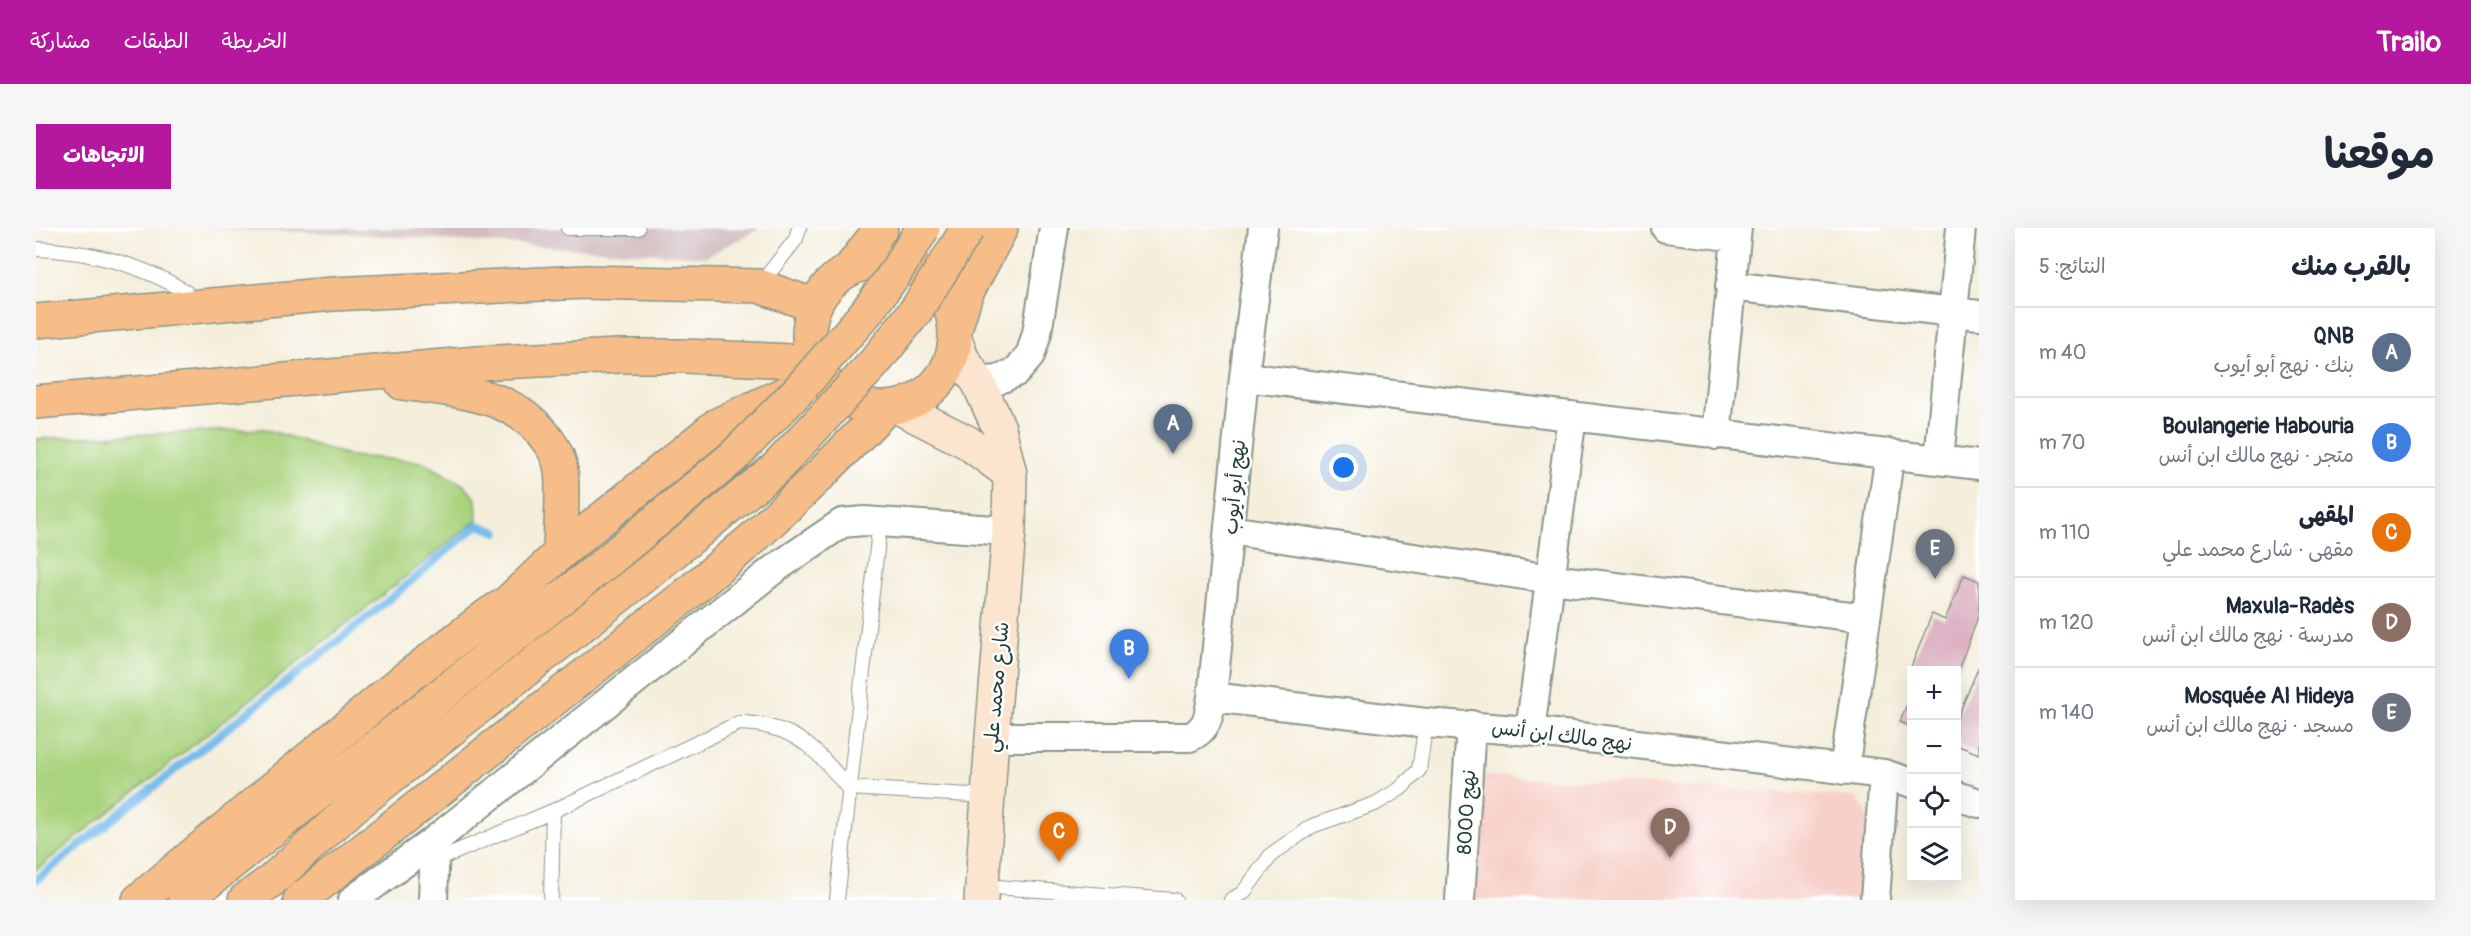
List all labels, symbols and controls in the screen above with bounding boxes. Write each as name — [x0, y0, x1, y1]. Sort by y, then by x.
text: Trailo — [2377, 25, 2441, 60]
text: مشاركة — [30, 28, 91, 55]
text: الطبقات — [124, 28, 189, 55]
text: الخريطة — [222, 28, 287, 55]
button: الاتجاهات — [36, 124, 171, 189]
text: موقعنا — [2324, 129, 2435, 181]
text: بالقرب منك — [2291, 251, 2411, 283]
text: النتائج: 5 — [2039, 254, 2106, 279]
text: QNB — [2313, 322, 2354, 350]
text: 40 m — [2039, 340, 2086, 365]
text: A — [2385, 340, 2398, 365]
text: بنك · نهج أبو أيوب — [2214, 353, 2354, 378]
pin: A — [1154, 404, 1192, 454]
text: Boulangerie Habouria — [2162, 412, 2354, 440]
text: 70 m — [2039, 430, 2085, 455]
text: B — [2386, 430, 2397, 455]
street label: نهج أبو أيوب — [1218, 438, 1252, 536]
text: متجر · نهج مالك ابن أنس — [2159, 443, 2354, 468]
your location — [1329, 453, 1358, 482]
text: المقهى — [2299, 501, 2354, 529]
text: 110 m — [2039, 520, 2090, 545]
text: C — [2385, 520, 2398, 545]
pin: E — [1916, 530, 1954, 579]
text: مقهى · شارع محمد علي — [2162, 537, 2354, 562]
text: Maxula-Radès — [2226, 592, 2354, 620]
text: 120 m — [2039, 610, 2094, 635]
text: D — [2385, 610, 2398, 635]
street label: شارع محمد علي — [978, 621, 1020, 754]
text: مدرسة · نهج مالك ابن أنس — [2142, 623, 2354, 648]
pin: B — [1110, 630, 1148, 679]
map controls — [1907, 666, 1961, 882]
button: + — [1907, 666, 1961, 720]
text: Mosquée Al Hideya — [2184, 682, 2354, 710]
text: 140 m — [2039, 700, 2094, 725]
text: E — [2386, 700, 2397, 725]
text: مسجد · نهج مالك ابن أنس — [2146, 713, 2354, 738]
street label: نهج مالك ابن أنس — [1490, 714, 1634, 757]
button: − — [1907, 720, 1961, 774]
street label: نهج 8000 — [1452, 769, 1482, 855]
button: locate — [1907, 774, 1961, 828]
pin: D — [1650, 808, 1690, 858]
pin: C — [1040, 812, 1078, 862]
button: layers — [1907, 828, 1961, 882]

